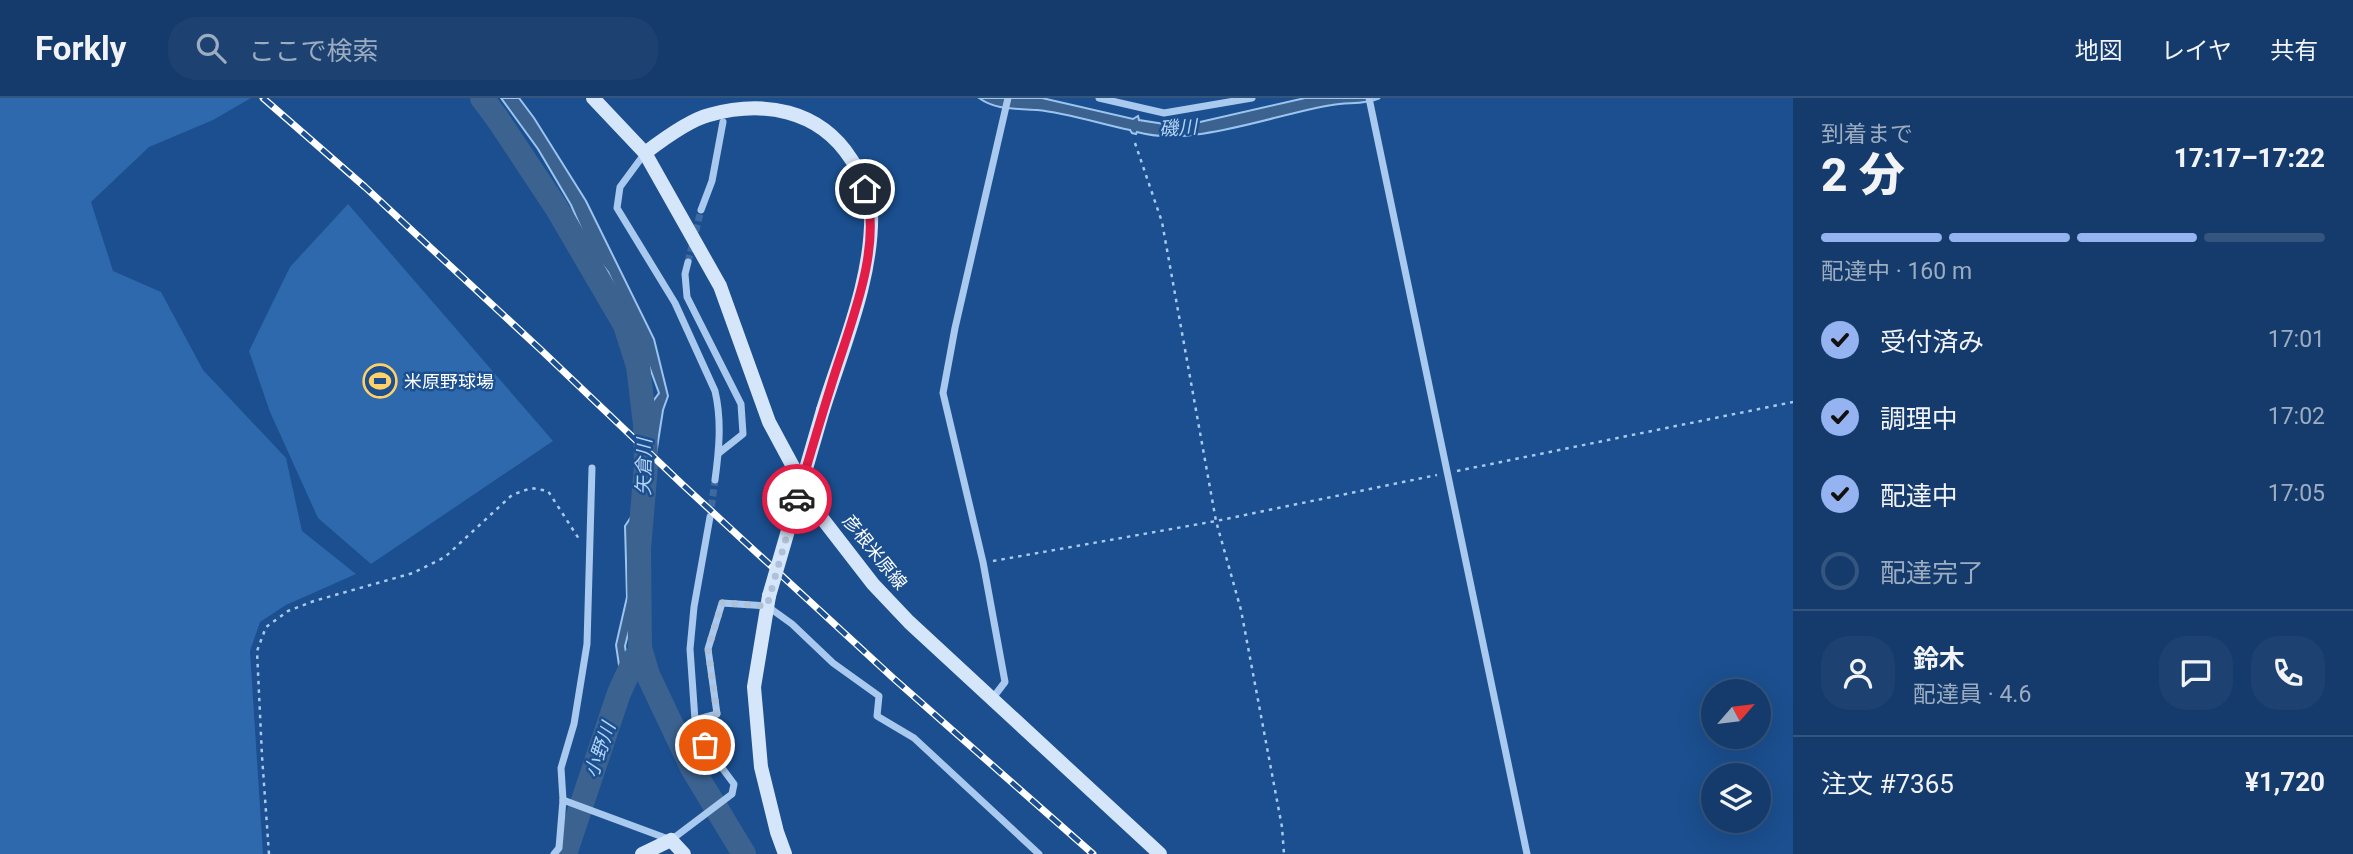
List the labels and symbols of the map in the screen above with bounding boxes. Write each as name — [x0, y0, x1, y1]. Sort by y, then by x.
water label: 磯川 — [1158, 115, 1200, 141]
pin — [835, 159, 895, 219]
sports icon: 米原野球場 — [361, 362, 399, 400]
place label: 米原野球場 — [404, 371, 494, 392]
water label: 矢倉川 — [632, 436, 656, 496]
courier — [762, 464, 832, 534]
street label: 彦根米原線 — [839, 510, 911, 594]
north arrow — [1701, 679, 1771, 749]
pin — [675, 715, 735, 775]
water label: 小野川 — [580, 717, 621, 781]

